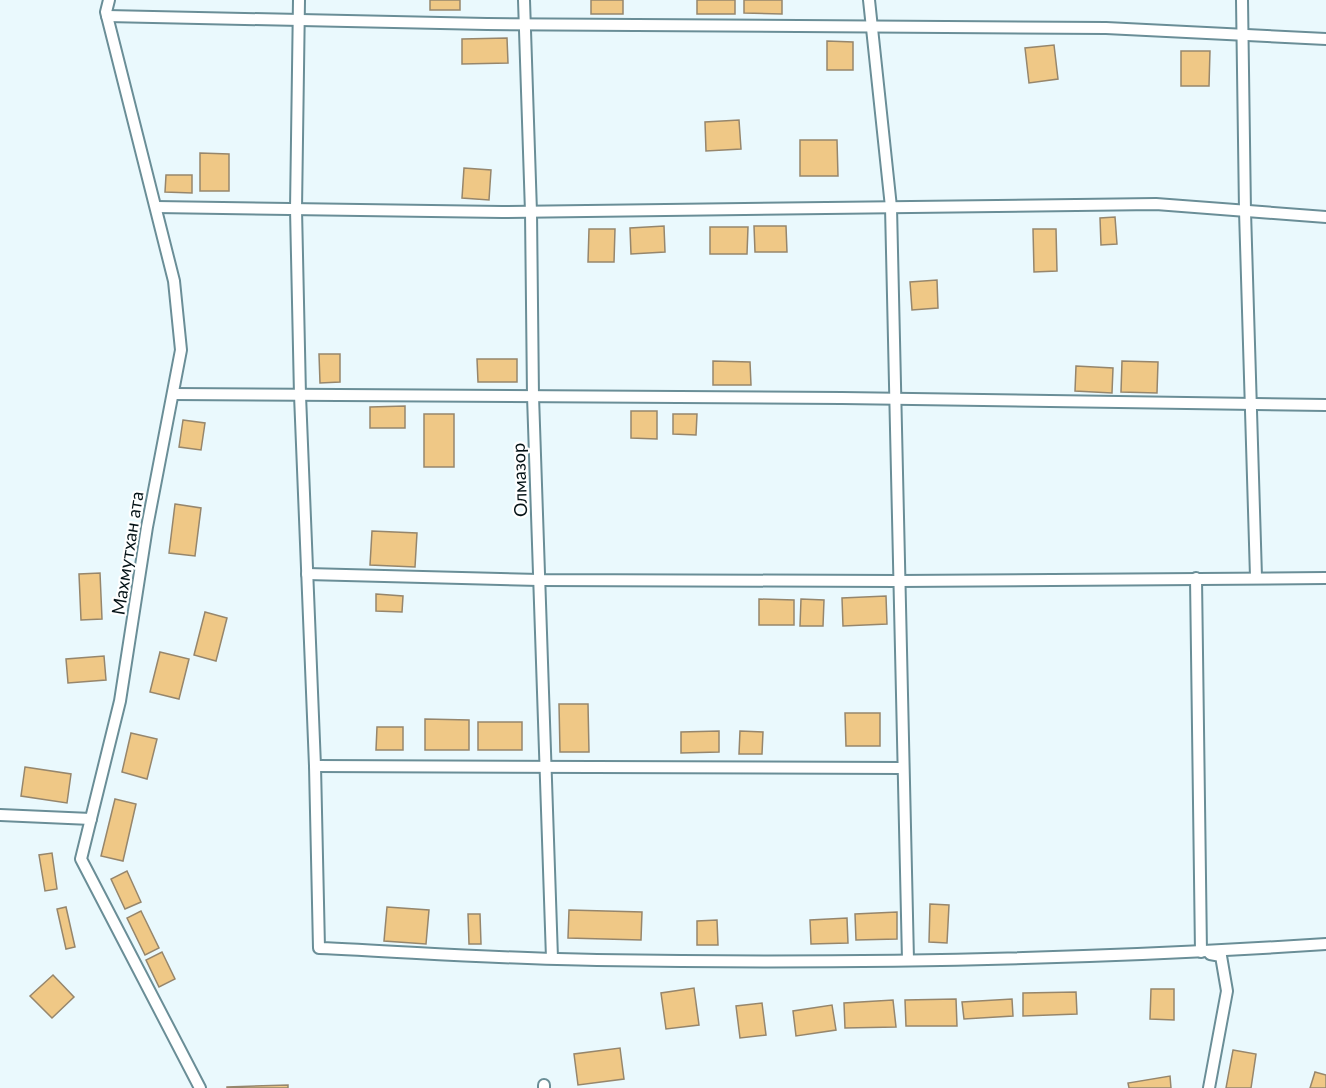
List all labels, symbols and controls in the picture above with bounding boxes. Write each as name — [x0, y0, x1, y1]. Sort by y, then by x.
street label: Олмазор — [507, 443, 531, 517]
street label: Махмутхан ата — [106, 490, 148, 616]

